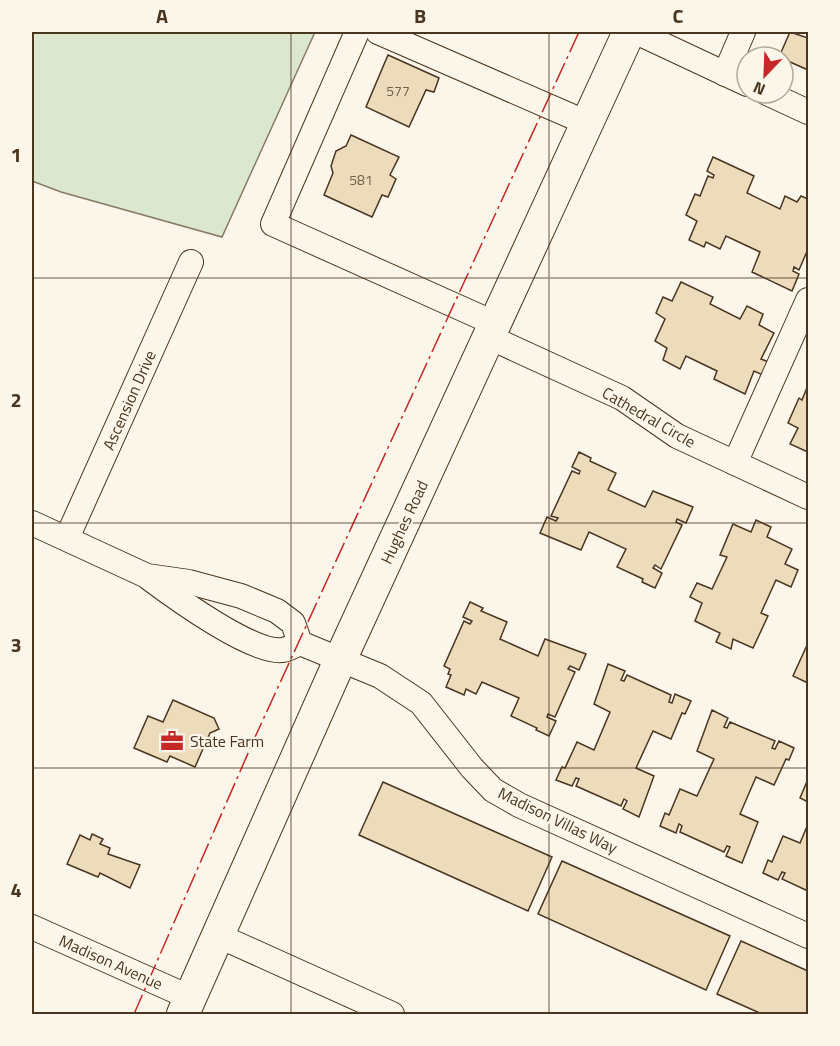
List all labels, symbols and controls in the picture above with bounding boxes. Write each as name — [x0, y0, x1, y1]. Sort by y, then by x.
text: A — [156, 0, 168, 31]
text: B — [414, 0, 426, 31]
text: C — [673, 0, 684, 31]
north arrow — [735, 45, 795, 105]
text: N — [749, 76, 769, 102]
house number: 577 — [386, 80, 410, 101]
text: 1 — [10, 139, 22, 170]
house number: 581 — [349, 169, 373, 190]
street label: Ascension Drive — [96, 346, 162, 454]
street label: Cathedral Circle — [598, 380, 700, 454]
text: 2 — [10, 384, 22, 415]
street label: Hughes Road — [374, 476, 434, 568]
text: 3 — [10, 629, 22, 660]
office icon: State Farm — [159, 728, 185, 754]
place label: State Farm — [190, 729, 264, 753]
street label: Madison Villas Way — [494, 781, 622, 859]
text: 4 — [10, 874, 22, 905]
street label: Madison Avenue — [55, 928, 167, 996]

